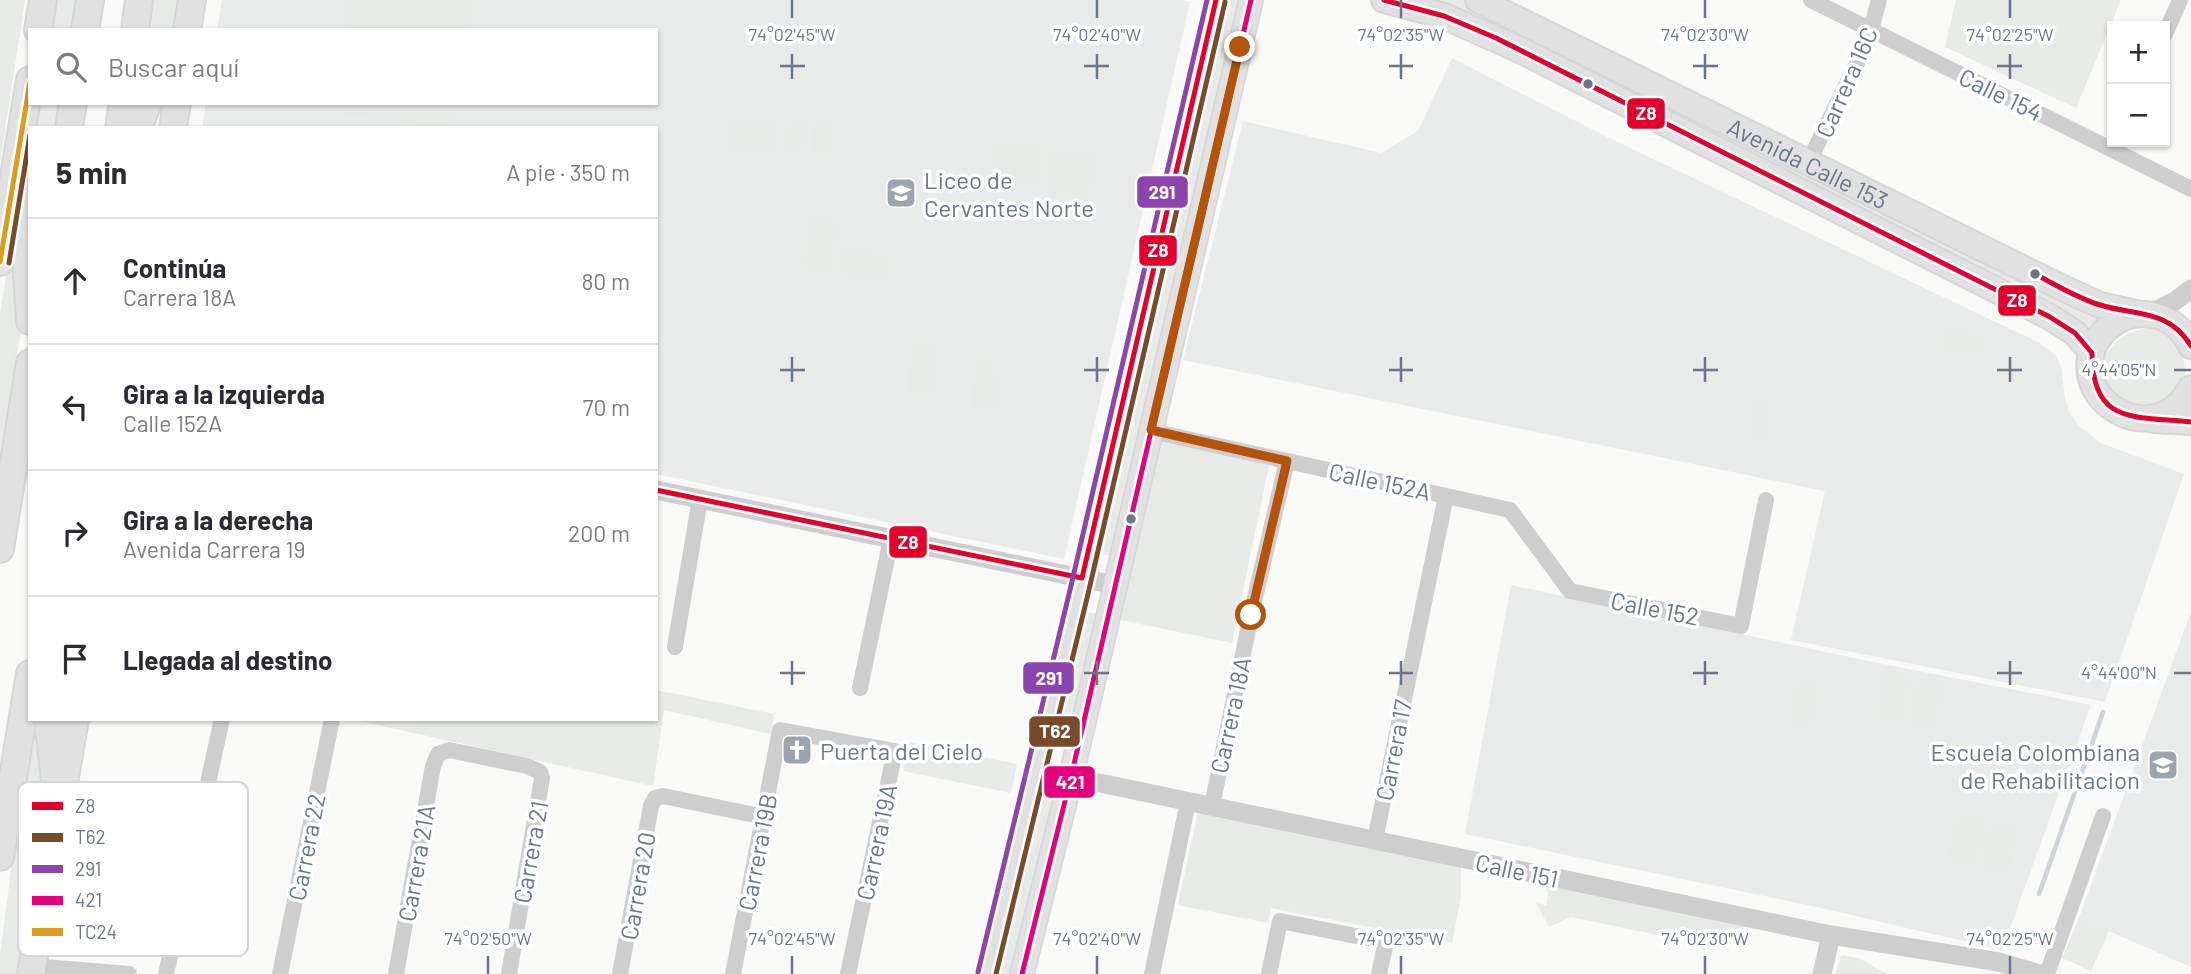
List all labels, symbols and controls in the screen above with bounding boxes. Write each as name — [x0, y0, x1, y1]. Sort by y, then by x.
map controls — [2107, 21, 2170, 147]
button: + — [2107, 21, 2170, 84]
street label: Carrera 16C — [1809, 22, 1883, 142]
text: 74°02'45"W — [748, 23, 836, 45]
text: 74°02'40"W — [1053, 23, 1141, 45]
text: 74°02'35"W — [1358, 23, 1444, 45]
text: 74°02'30"W — [1661, 23, 1749, 45]
text: 74°02'25"W — [1967, 23, 2054, 45]
search box — [28, 28, 658, 105]
route end — [1224, 31, 1255, 62]
icon: search — [52, 48, 90, 86]
text: Buscar aquí — [108, 51, 239, 82]
street label: Calle 154 — [1955, 61, 2047, 127]
unlabelled marker — [1581, 77, 1595, 91]
button: − — [2107, 84, 2170, 147]
line badge: Z8 — [1626, 97, 1666, 130]
text: Z8 — [1636, 101, 1656, 124]
street label: Avenida Calle 153 — [1723, 111, 1893, 214]
text: 5 min — [56, 154, 127, 190]
text: A pie · 350 m — [506, 158, 630, 186]
place label: Liceo de Cervantes Norte — [924, 165, 1094, 222]
line badge: 291 — [1136, 175, 1189, 209]
school or university icon: Liceo de Cervantes Norte — [884, 176, 918, 210]
text: 291 — [1148, 180, 1176, 203]
line badge: Z8 — [1138, 234, 1178, 267]
text: Z8 — [1148, 238, 1168, 261]
text: Continúa — [123, 252, 226, 283]
icon: ahead — [56, 262, 94, 300]
text: 80 m — [581, 267, 630, 295]
unlabelled marker — [2028, 267, 2042, 281]
text: Carrera 18A — [123, 283, 236, 311]
line badge: Z8 — [1997, 284, 2037, 317]
text: Z8 — [2007, 288, 2027, 311]
text: 4°44'05"N — [2081, 358, 2157, 380]
text: Gira a la izquierda — [123, 378, 325, 409]
icon: left — [56, 388, 94, 426]
text: 70 m — [583, 393, 630, 421]
text: Calle 152A — [123, 409, 222, 437]
street label: Calle 152A — [1326, 456, 1434, 506]
text: Gira a la derecha — [123, 504, 313, 535]
unlabelled marker — [1124, 512, 1138, 526]
icon: right — [56, 514, 94, 552]
text: 200 m — [568, 519, 630, 547]
line badge: Z8 — [888, 525, 928, 559]
text: Z8 — [898, 530, 918, 553]
text: Avenida Carrera 19 — [123, 535, 305, 563]
street label: Calle 152 — [1609, 585, 1701, 631]
route start — [1235, 599, 1266, 630]
icon: arrive — [56, 640, 94, 678]
text: Llegada al destino — [123, 644, 332, 675]
street label: Carrera 18A — [1204, 654, 1256, 776]
line badge: 291 — [1022, 661, 1075, 695]
text: 4°44'00"N — [2081, 661, 2157, 683]
text: 291 — [1035, 666, 1063, 689]
street label: Carrera 17 — [1369, 697, 1417, 803]
line badge: T62 — [1028, 715, 1081, 748]
text: T62 — [1039, 719, 1071, 742]
church icon: Puerta del Cielo — [780, 733, 814, 767]
place label: Puerta del Cielo — [820, 736, 983, 765]
place label: Escuela Colombiana de Rehabilitacion — [1930, 737, 2140, 794]
school or university icon: Escuela Colombiana de Rehabilitacion — [2146, 748, 2180, 782]
line badge: 421 — [1043, 765, 1096, 799]
text: 421 — [1056, 770, 1084, 793]
street label: Carrera 19A — [850, 781, 902, 903]
legend — [18, 782, 248, 956]
street label: Carrera 22 — [281, 791, 331, 903]
street label: Carrera 19B — [731, 791, 783, 913]
text: Z8 — [75, 794, 95, 817]
street label: Carrera 21 — [507, 799, 553, 905]
street label: Carrera 21A — [391, 802, 441, 924]
text: T62 — [75, 825, 106, 848]
street label: Carrera 20 — [613, 830, 661, 942]
street label: Calle 151 — [1473, 847, 1561, 893]
text: 291 — [75, 857, 101, 880]
text: 421 — [75, 888, 102, 911]
text: TC24 — [75, 920, 117, 943]
text: 74°02'50"W — [444, 927, 532, 949]
text: 74°02'45"W — [748, 927, 836, 949]
text: 74°02'40"W — [1053, 927, 1141, 949]
text: 74°02'35"W — [1358, 927, 1444, 949]
text: 74°02'30"W — [1661, 927, 1749, 949]
text: 74°02'25"W — [1967, 927, 2054, 949]

